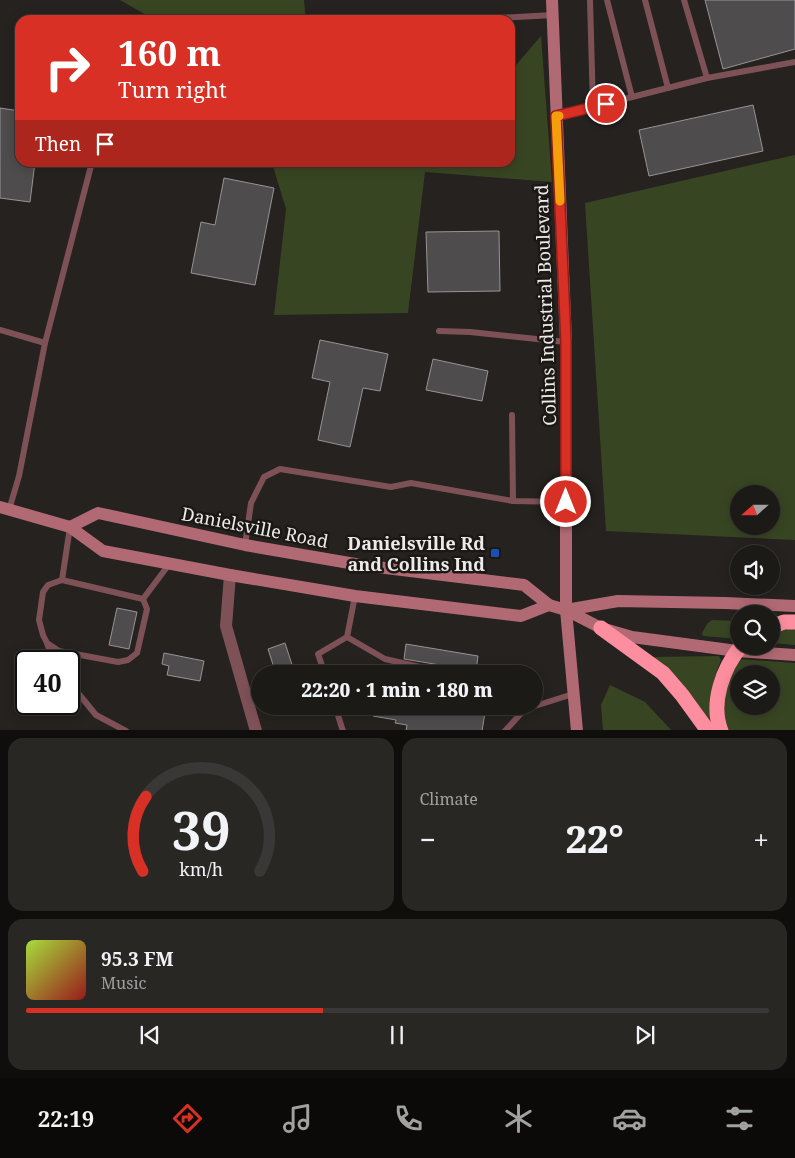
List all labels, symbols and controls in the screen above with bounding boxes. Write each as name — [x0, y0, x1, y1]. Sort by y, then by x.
text: 160 m — [118, 29, 221, 76]
icon: right — [35, 35, 100, 100]
text: Turn right — [118, 74, 227, 104]
pin — [585, 83, 627, 125]
icon: arrive — [592, 90, 620, 118]
icon: arrive — [91, 130, 119, 158]
text: Then — [35, 131, 81, 157]
street label: Collins Industrial Boulevard — [529, 184, 561, 426]
position arrow — [539, 475, 591, 527]
north arrow — [730, 485, 780, 535]
map controls — [730, 485, 780, 715]
street label: Danielsville Road — [180, 501, 330, 553]
place label: Danielsville Rd and Collins Ind — [347, 531, 485, 576]
button: sound — [730, 545, 780, 595]
marker: Danielsville Rd and Collins Ind — [489, 547, 501, 559]
button: search — [730, 605, 780, 655]
speed limit sign: 40 — [15, 650, 80, 715]
button: layers — [730, 665, 780, 715]
text: 22:20 · 1 min · 180 m — [301, 677, 493, 703]
text: Climate — [420, 788, 478, 810]
text: 39 — [171, 794, 230, 865]
text: 22° — [565, 812, 624, 864]
text: − — [420, 820, 436, 858]
text: + — [753, 820, 769, 858]
text: km/h — [179, 857, 223, 881]
text: 95.3 FM — [101, 946, 174, 972]
text: Music — [101, 972, 146, 994]
icon: previous — [136, 1021, 164, 1049]
icon: pause — [383, 1021, 411, 1049]
icon: next — [631, 1021, 659, 1049]
icon: directions — [170, 1101, 205, 1136]
icon: music — [280, 1101, 315, 1136]
icon: phone — [391, 1101, 426, 1136]
icon: climate — [501, 1101, 536, 1136]
icon: car — [612, 1101, 647, 1136]
icon: filters — [722, 1101, 757, 1136]
text: 22:19 — [38, 1103, 94, 1133]

